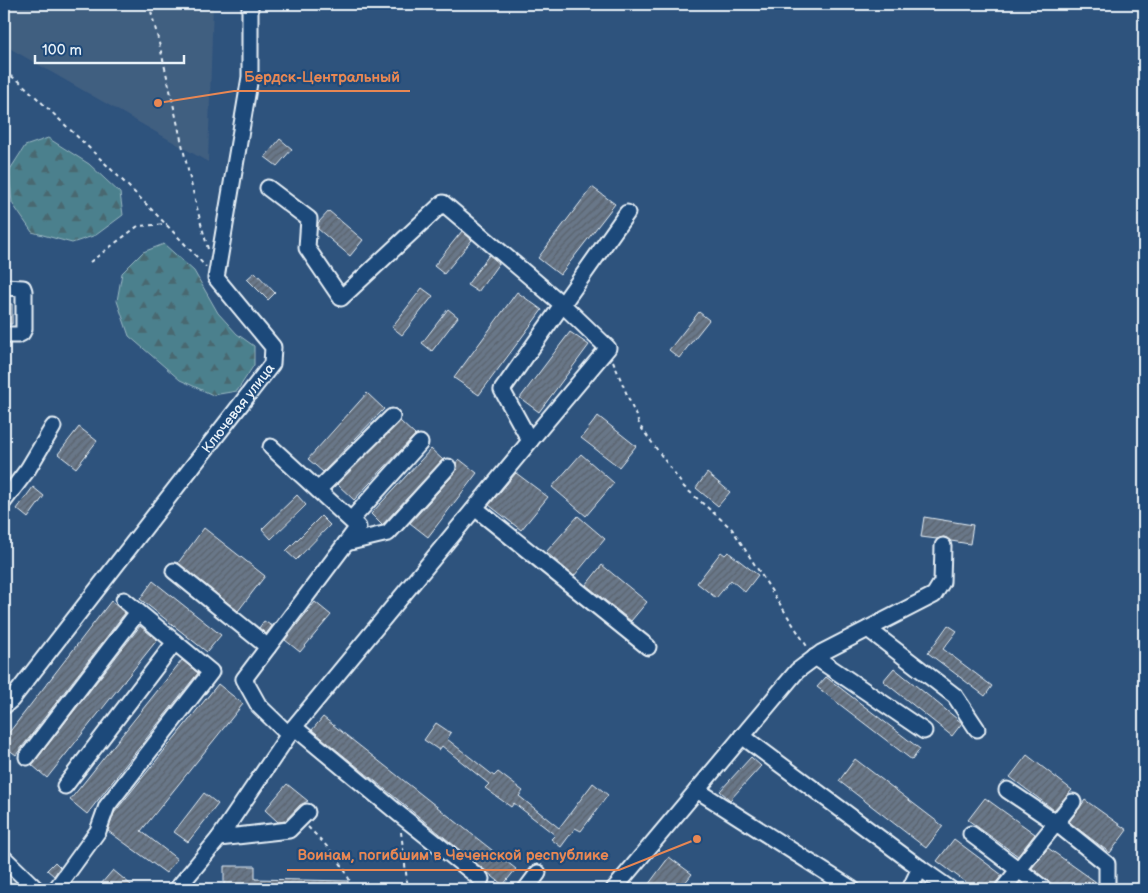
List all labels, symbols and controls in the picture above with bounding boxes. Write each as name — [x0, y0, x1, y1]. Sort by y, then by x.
scale bar — [35, 32, 184, 64]
text: 100 m — [42, 41, 82, 60]
callout: Бердск-Центральный — [234, 61, 410, 91]
text: Бердск-Центральный — [244, 68, 400, 87]
street label: Ключевая улица — [198, 359, 278, 456]
callout: Воинам, погибшим в Чеченской республике — [287, 840, 619, 870]
text: Воинам, погибшим в Чеченской республике — [297, 846, 609, 865]

